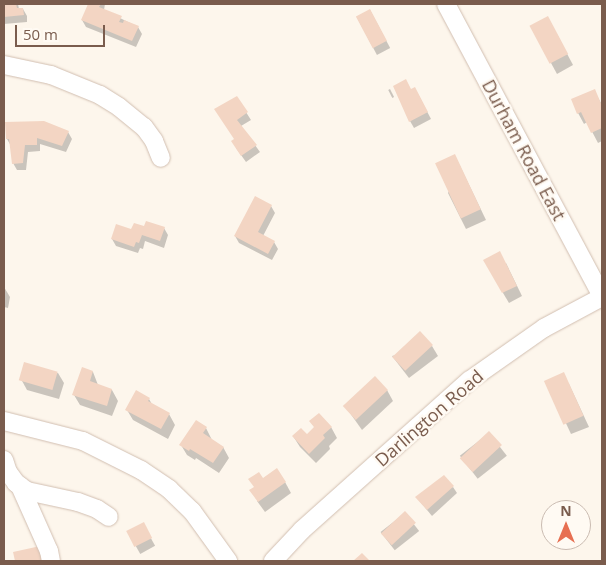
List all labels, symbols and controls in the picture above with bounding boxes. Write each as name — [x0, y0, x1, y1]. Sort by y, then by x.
scale bar — [18, 15, 108, 47]
text: 50 m — [23, 24, 58, 44]
street label: Durham Road East — [478, 76, 570, 224]
street label: Darlington Road — [371, 365, 487, 471]
north arrow — [541, 500, 591, 550]
text: N — [560, 501, 572, 520]

